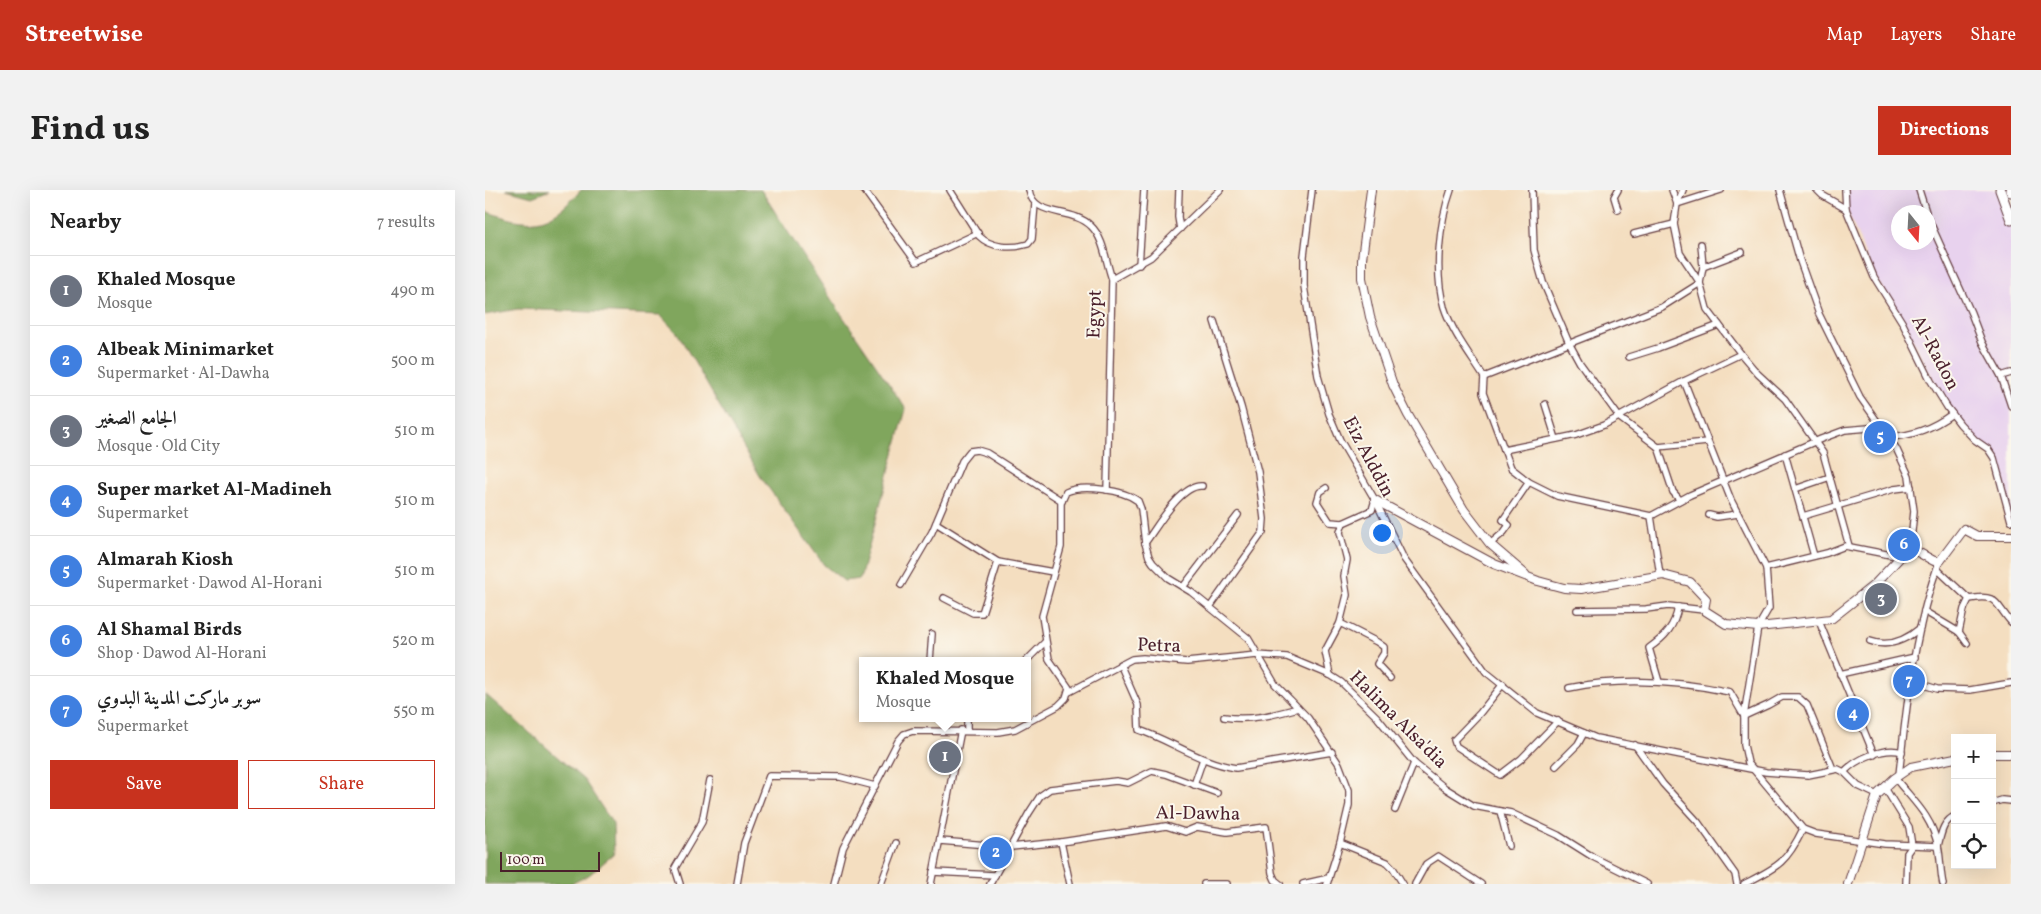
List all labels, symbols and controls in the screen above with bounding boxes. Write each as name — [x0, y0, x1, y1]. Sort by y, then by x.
text: Streetwise — [25, 18, 143, 52]
text: Map — [1826, 23, 1862, 48]
text: Layers — [1890, 23, 1942, 48]
text: Share — [1970, 23, 2016, 48]
text: Find us — [30, 106, 150, 154]
button: Directions — [1878, 106, 2011, 155]
north arrow — [1891, 205, 1936, 250]
text: Nearby — [50, 208, 121, 237]
text: 7 results — [377, 212, 435, 234]
text: Khaled Mosque — [97, 267, 235, 293]
text: 1 — [63, 280, 69, 302]
text: 490 m — [390, 280, 435, 302]
street label: Egypt — [1081, 289, 1109, 339]
text: Mosque — [97, 293, 152, 315]
street label: Al-Radon — [1904, 311, 1966, 395]
text: Albeak Minimarket — [97, 337, 274, 363]
text: 2 — [62, 350, 70, 372]
text: 500 m — [391, 350, 435, 372]
text: Supermarket · Al-Dawha — [97, 363, 270, 385]
text: الجامع الصغير — [97, 406, 177, 432]
street label: Eiz Alddin — [1336, 412, 1400, 502]
pin: 5 — [1864, 418, 1896, 456]
text: 3 — [62, 420, 70, 442]
text: 510 m — [394, 420, 435, 442]
text: Mosque · Old City — [97, 436, 220, 458]
text: Super market Al-Madineh — [97, 477, 332, 503]
text: 4 — [61, 490, 71, 512]
text: 510 m — [394, 490, 435, 512]
text: Supermarket — [97, 503, 189, 525]
your location — [1369, 520, 1395, 546]
pin: 6 — [1888, 526, 1920, 564]
text: Almarah Kiosh — [97, 547, 234, 573]
text: 5 — [62, 560, 70, 582]
text: 510 m — [394, 560, 435, 582]
text: Supermarket · Dawod Al-Horani — [97, 573, 322, 595]
pin: 3 — [1865, 580, 1897, 618]
text: Al Shamal Birds — [97, 617, 242, 643]
text: 6 — [62, 630, 70, 652]
text: 520 m — [392, 630, 435, 652]
street label: Petra — [1137, 632, 1181, 660]
text: Shop · Dawod Al-Horani — [97, 643, 267, 665]
popup — [859, 657, 1031, 722]
pin: 7 — [1893, 662, 1925, 700]
street label: Halima Alsa'dia — [1343, 665, 1453, 775]
text: Khaled Mosque — [876, 666, 1014, 692]
text: سوبر ماركت المدينة البدوي — [97, 686, 261, 712]
text: Mosque — [876, 692, 931, 714]
pin: 4 — [1837, 695, 1869, 733]
text: 7 — [62, 700, 70, 722]
text: 550 m — [393, 700, 435, 722]
text: Supermarket — [97, 716, 189, 738]
map controls — [1951, 734, 1996, 869]
button: + — [1951, 734, 1996, 779]
pin: 1 — [929, 738, 961, 776]
button: Save — [50, 760, 238, 809]
button: Share — [248, 760, 435, 809]
button: − — [1951, 779, 1996, 824]
street label: Al-Dawha — [1155, 800, 1241, 828]
button: locate — [1951, 824, 1996, 869]
pin: 2 — [980, 834, 1012, 872]
scale bar — [500, 849, 600, 872]
text: 100 m — [507, 851, 545, 870]

